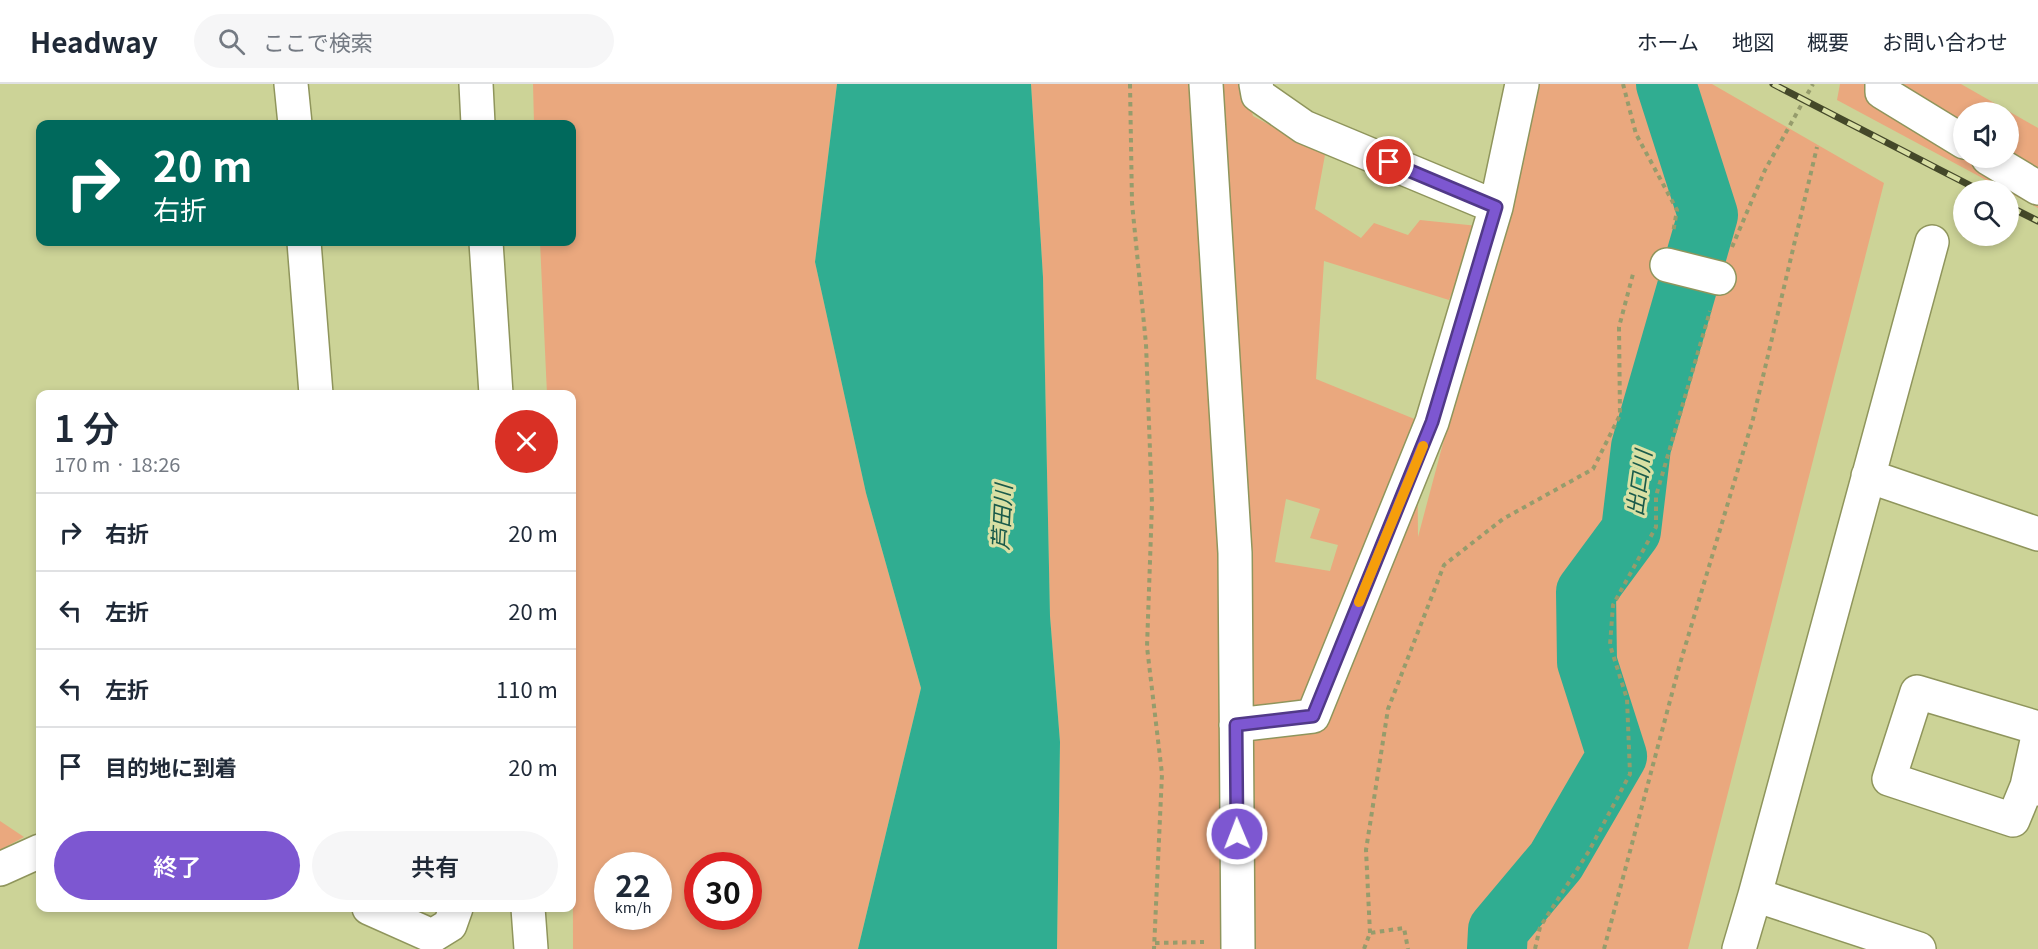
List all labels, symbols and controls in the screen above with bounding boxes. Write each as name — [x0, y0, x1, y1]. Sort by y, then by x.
search box — [194, 14, 614, 68]
text: Headway — [30, 21, 158, 61]
icon: search — [215, 25, 248, 58]
text: ここで検索 — [263, 25, 373, 57]
text: ホーム — [1637, 26, 1699, 56]
text: 地図 — [1732, 26, 1774, 56]
text: 概要 — [1807, 26, 1849, 56]
text: お問い合わせ — [1882, 26, 2008, 56]
map controls — [1953, 102, 2019, 246]
button: sound — [1953, 102, 2019, 168]
text: 20 m — [153, 133, 253, 194]
pin — [1363, 136, 1414, 187]
icon: right — [54, 144, 132, 222]
icon: arrive — [1372, 145, 1405, 178]
button: search — [1953, 180, 2019, 246]
text: 右折 — [153, 189, 207, 228]
text: 1 分 — [54, 400, 119, 452]
button: close — [495, 410, 558, 473]
water label: 出口川 — [1617, 446, 1658, 518]
text: 170 m · 18:26 — [54, 449, 180, 478]
water label: 芦田川 — [982, 481, 1018, 551]
icon: right — [54, 516, 87, 549]
text: 右折 — [105, 516, 149, 548]
text: 20 m — [508, 516, 558, 548]
icon: left — [54, 594, 87, 627]
text: 左折 — [105, 594, 149, 626]
text: 20 m — [508, 594, 558, 626]
icon: left — [54, 672, 87, 705]
text: 左折 — [105, 672, 149, 704]
text: 110 m — [496, 672, 558, 704]
icon: arrive — [54, 750, 87, 783]
text: 目的地に到着 — [105, 750, 237, 782]
text: 20 m — [508, 750, 558, 782]
position arrow — [1205, 802, 1269, 866]
button: 終了 — [54, 831, 300, 900]
button: 共有 — [312, 831, 558, 900]
speed limit sign: 30 — [684, 852, 762, 930]
text: 22 — [615, 862, 651, 906]
text: km/h — [614, 896, 652, 917]

